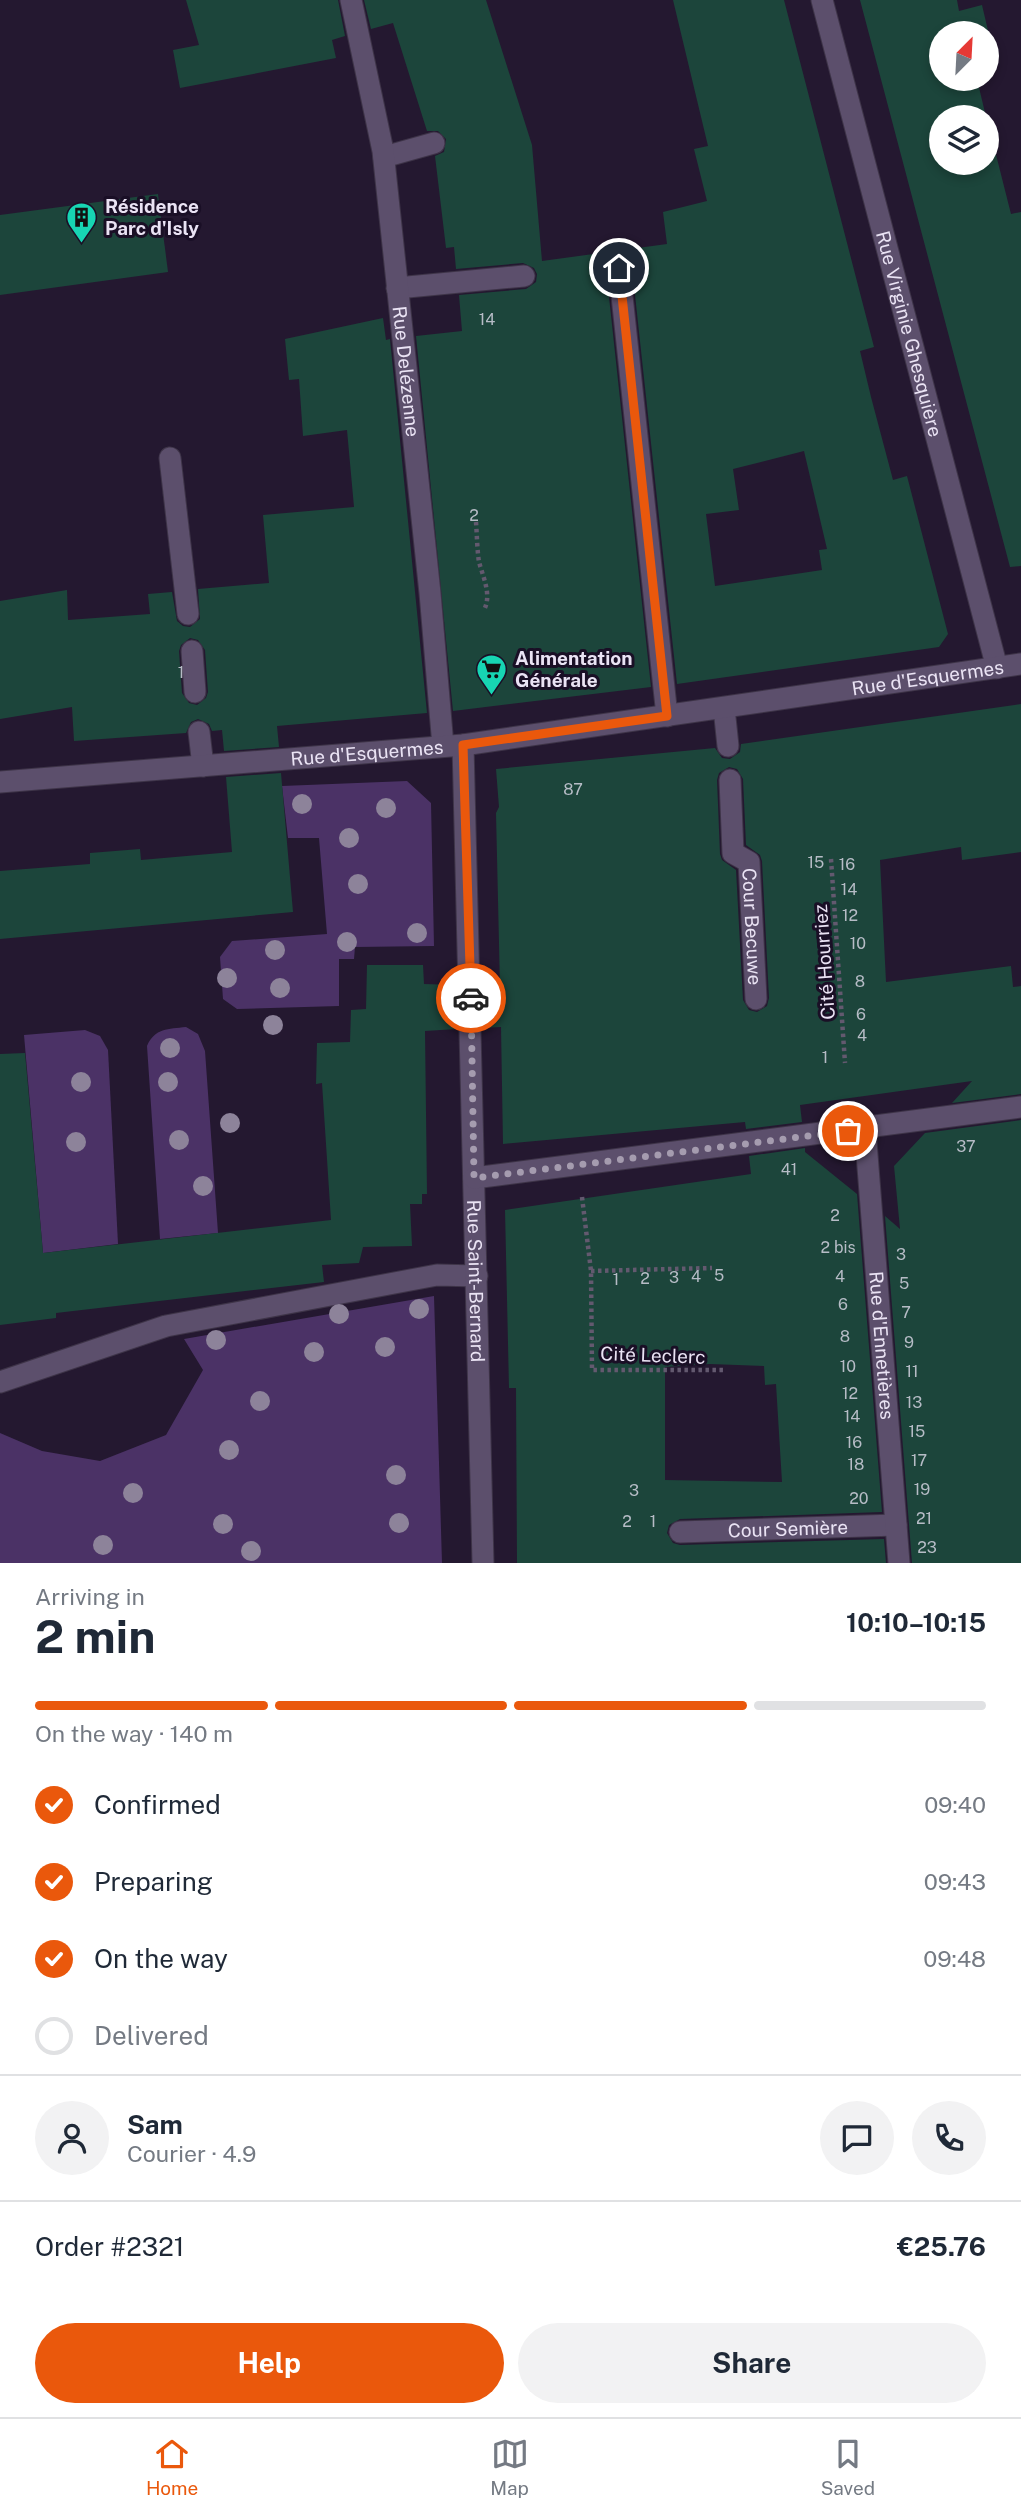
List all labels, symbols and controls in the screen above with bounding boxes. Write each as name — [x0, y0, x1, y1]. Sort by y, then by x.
north arrow — [929, 21, 999, 91]
map controls — [929, 21, 999, 175]
button: layers — [929, 105, 999, 175]
place label: Résidence Parc d'Isly — [105, 195, 199, 239]
building icon: Résidence Parc d'Isly — [65, 200, 99, 244]
street label: Rue Virginie Ghesquière — [872, 228, 947, 439]
pin — [589, 238, 649, 298]
icon: home — [600, 249, 638, 287]
street label: Rue Delézenne — [389, 305, 424, 438]
house number: 14 — [479, 310, 495, 329]
house number: 2 — [469, 506, 479, 525]
place label: Alimentation Générale — [515, 647, 632, 691]
supermarket icon: Alimentation Générale — [475, 652, 509, 696]
street label: Rue d'Esquermes — [850, 656, 1005, 699]
house number: 1 — [178, 663, 184, 682]
street label: Rue d'Esquermes — [290, 736, 444, 770]
house number: 87 — [563, 780, 583, 799]
house number: 15 — [808, 853, 824, 872]
house number: 16 — [839, 855, 855, 874]
street label: Cour Becuwe — [738, 867, 766, 986]
house number: 14 — [841, 880, 857, 899]
street label: Cité Hourriez — [809, 904, 839, 1020]
house number: 12 — [842, 906, 858, 925]
house number: 10 — [850, 934, 866, 953]
courier — [436, 963, 506, 1033]
house number: 8 — [855, 972, 865, 991]
icon: car — [452, 979, 490, 1017]
house number: 6 — [856, 1005, 866, 1024]
house number: 4 — [857, 1026, 867, 1045]
house number: 1 — [822, 1048, 828, 1067]
pin — [818, 1101, 878, 1161]
icon: bag — [829, 1112, 867, 1150]
house number: 37 — [956, 1137, 976, 1156]
house number: 41 — [781, 1160, 797, 1179]
street label: Rue Saint-Bernard — [463, 1199, 489, 1362]
house number: 2 — [830, 1206, 840, 1225]
house number: 2 bis — [820, 1238, 856, 1257]
house number: 3 — [896, 1245, 906, 1264]
house number: 5 — [714, 1266, 724, 1285]
house number: 4 — [691, 1267, 701, 1286]
house number: 4 — [835, 1267, 845, 1286]
house number: 3 — [669, 1268, 679, 1287]
house number: 2 — [640, 1269, 650, 1288]
house number: 1 — [613, 1270, 619, 1289]
street label: Rue d'Ennetières — [865, 1270, 899, 1420]
house number: 5 — [899, 1274, 909, 1293]
house number: 6 — [838, 1295, 848, 1314]
house number: 7 — [901, 1303, 911, 1322]
house number: 8 — [840, 1327, 850, 1346]
house number: 9 — [904, 1333, 914, 1352]
street label: Cité Leclerc — [600, 1342, 706, 1368]
house number: 10 — [840, 1357, 856, 1376]
house number: 11 — [905, 1362, 919, 1381]
house number: 12 — [842, 1384, 858, 1403]
house number: 13 — [906, 1393, 922, 1412]
house number: 14 — [844, 1407, 860, 1426]
house number: 15 — [909, 1422, 925, 1441]
house number: 16 — [846, 1433, 862, 1452]
house number: 17 — [911, 1451, 927, 1470]
house number: 18 — [848, 1455, 864, 1474]
house number: 19 — [914, 1480, 930, 1499]
house number: 3 — [629, 1481, 639, 1500]
house number: 20 — [849, 1489, 869, 1508]
house number: 21 — [916, 1509, 932, 1528]
house number: 2 — [622, 1512, 632, 1531]
house number: 1 — [650, 1512, 656, 1531]
street label: Cour Semière — [727, 1516, 848, 1541]
house number: 23 — [917, 1538, 937, 1557]
text: Arriving in — [35, 1583, 145, 1610]
text: 10:10–10:15 — [846, 1607, 986, 1638]
text: 2 min — [35, 1609, 155, 1663]
text: On the way · 140 m — [35, 1720, 233, 1747]
icon: check — [35, 1786, 73, 1824]
text: Confirmed — [94, 1789, 221, 1820]
text: 09:40 — [924, 1791, 986, 1818]
icon: check — [35, 1863, 73, 1901]
text: Preparing — [94, 1866, 213, 1897]
text: 09:43 — [924, 1868, 986, 1895]
icon: check — [35, 1940, 73, 1978]
text: On the way — [94, 1943, 228, 1974]
text: 09:48 — [923, 1945, 986, 1972]
text: Delivered — [94, 2020, 209, 2051]
button: person — [35, 2101, 109, 2175]
button: chat — [820, 2101, 894, 2175]
button: phone — [912, 2101, 986, 2175]
text: Sam — [127, 2109, 183, 2140]
text: Courier · 4.9 — [127, 2140, 256, 2167]
text: Order #2321 — [35, 2231, 184, 2262]
text: €25.76 — [897, 2231, 986, 2262]
button: Help — [35, 2323, 504, 2403]
button: Share — [518, 2323, 986, 2403]
tab: Home — [146, 2435, 198, 2499]
tab: Map — [490, 2435, 529, 2499]
tab: Saved — [821, 2435, 875, 2499]

